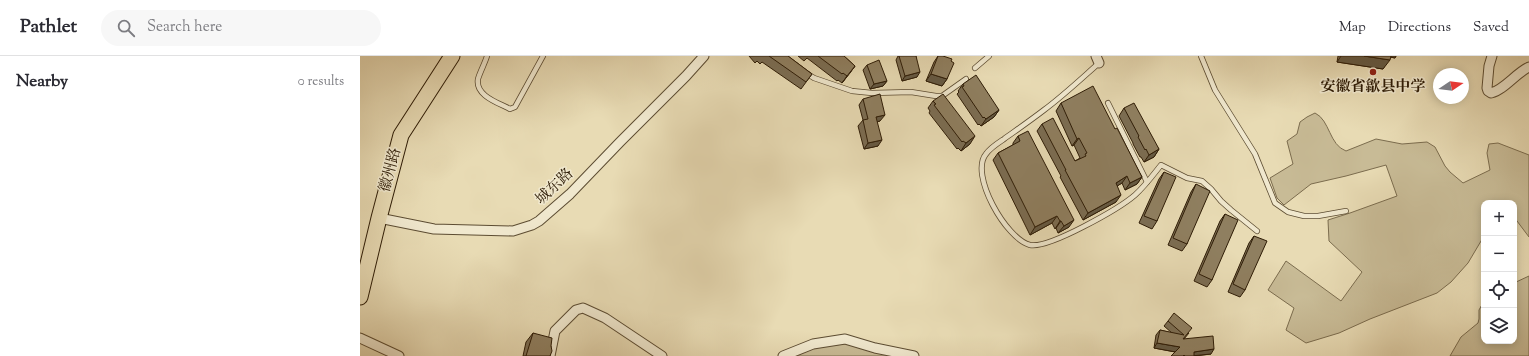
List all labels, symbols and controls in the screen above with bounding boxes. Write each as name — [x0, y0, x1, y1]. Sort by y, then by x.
search box — [101, 10, 381, 46]
text: Pathlet — [20, 14, 77, 41]
icon: search — [115, 17, 137, 39]
text: Search here — [147, 17, 222, 38]
text: Map — [1339, 18, 1366, 38]
text: Directions — [1388, 18, 1451, 38]
text: Saved — [1473, 18, 1509, 38]
marker: 安徽省歙县中学 — [1368, 67, 1378, 77]
north arrow — [1433, 68, 1469, 104]
text: Nearby — [16, 70, 68, 94]
text: 0 results — [298, 73, 344, 91]
place label: 安徽省歙县中学 — [1320, 77, 1426, 98]
street label: 徽州路 — [375, 146, 407, 194]
street label: 城东路 — [531, 164, 579, 210]
map controls — [1481, 200, 1517, 344]
button: + — [1481, 200, 1517, 236]
button: − — [1481, 236, 1517, 272]
button: locate — [1481, 272, 1517, 308]
button: layers — [1481, 308, 1517, 344]

